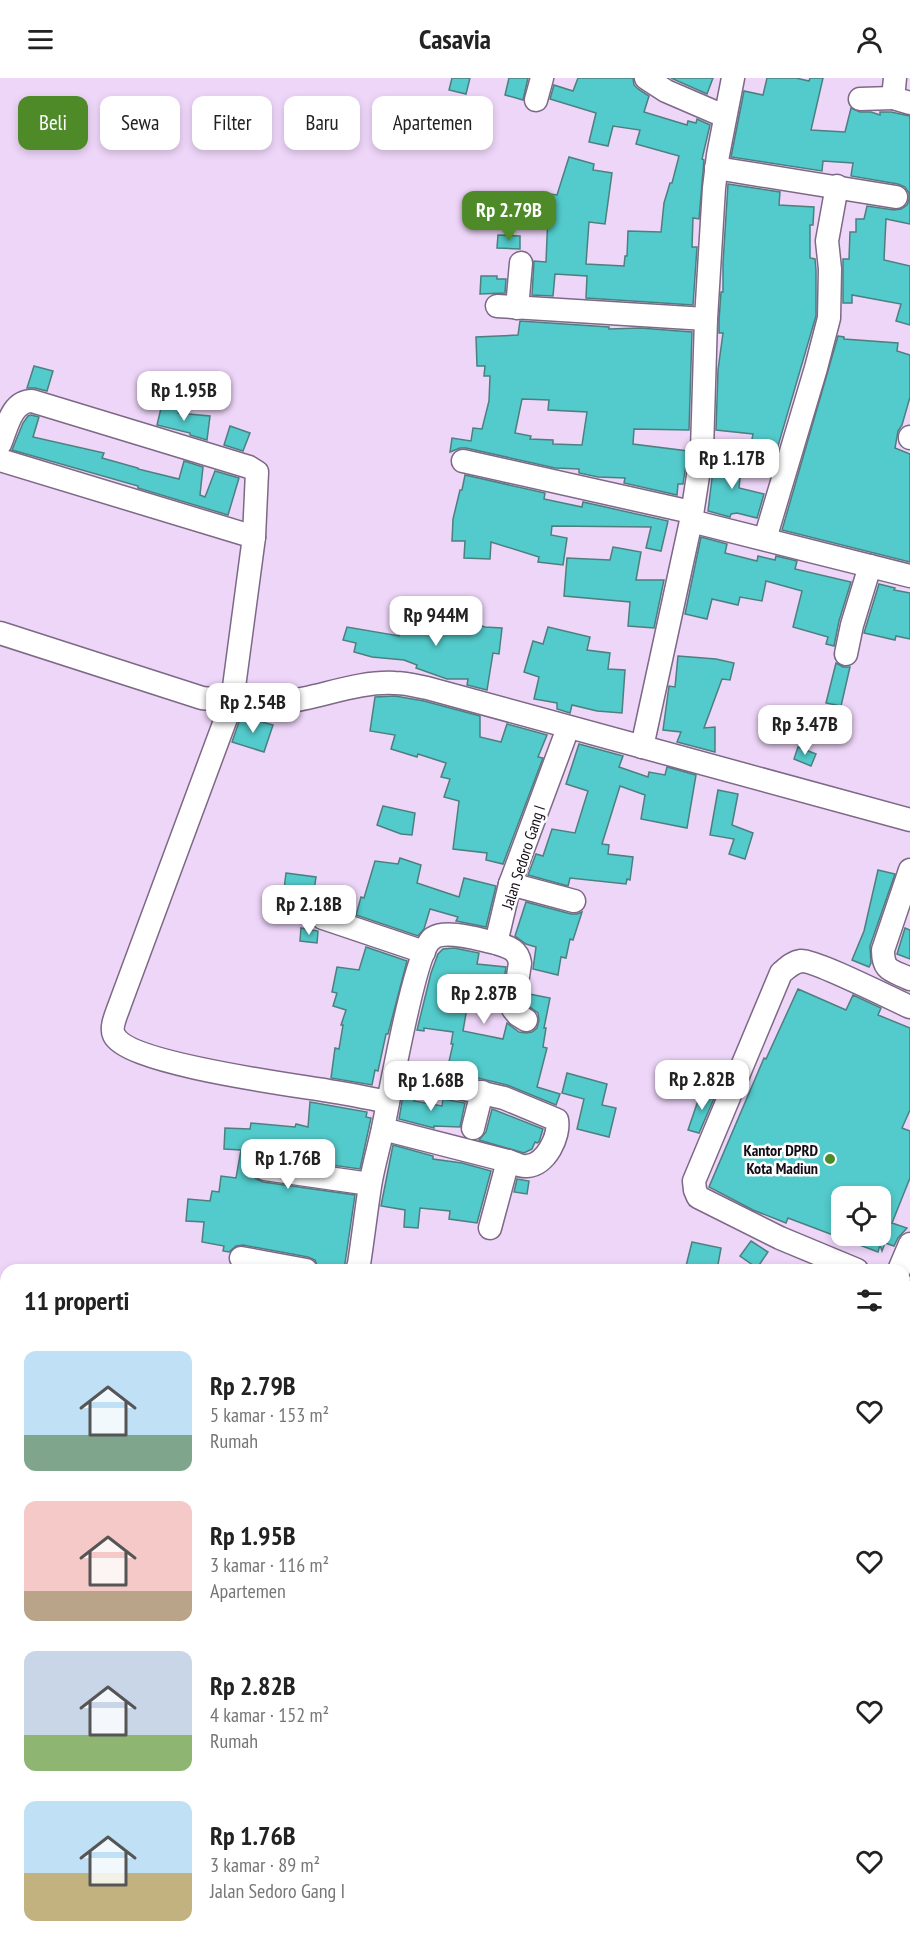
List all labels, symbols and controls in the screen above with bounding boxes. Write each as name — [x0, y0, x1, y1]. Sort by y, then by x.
text: Casavia — [419, 22, 491, 56]
icon: menu — [24, 23, 57, 56]
icon: person — [853, 23, 886, 56]
chip: Beli — [18, 96, 88, 150]
chip: Sewa — [100, 96, 180, 150]
chip: Filter — [192, 96, 272, 150]
chip: Baru — [284, 96, 360, 150]
chip: Apartemen — [372, 96, 493, 150]
pin: Rp 2.79B — [447, 191, 571, 242]
text: Rp 2.79B — [476, 197, 542, 223]
pin: Rp 1.95B — [122, 371, 246, 422]
text: Rp 1.95B — [151, 377, 217, 403]
pin: Rp 1.17B — [670, 439, 794, 490]
text: Rp 1.17B — [699, 445, 765, 471]
pin: Rp 944M — [381, 596, 491, 647]
text: Rp 944M — [403, 602, 469, 628]
pin: Rp 2.54B — [191, 683, 315, 734]
text: Rp 2.54B — [220, 689, 286, 715]
pin: Rp 3.47B — [743, 705, 867, 756]
text: Rp 3.47B — [772, 711, 838, 737]
street label: Jalan Sedoro Gang I — [496, 802, 549, 912]
pin: Rp 2.18B — [247, 885, 371, 936]
text: Rp 2.18B — [276, 891, 342, 917]
pin: Rp 2.87B — [422, 974, 546, 1025]
text: Rp 2.87B — [451, 980, 517, 1006]
pin: Rp 2.82B — [640, 1060, 764, 1111]
pin: Rp 1.68B — [369, 1061, 493, 1112]
text: Rp 2.82B — [669, 1066, 735, 1092]
text: Rp 1.68B — [398, 1067, 464, 1093]
pin: Rp 1.76B — [226, 1139, 350, 1190]
place label: Kantor DPRD Kota Madiun — [744, 1140, 818, 1178]
text: Rp 1.76B — [255, 1145, 321, 1171]
marker: Kantor DPRD Kota Madiun — [823, 1152, 837, 1166]
map controls — [831, 1186, 891, 1246]
button: locate — [831, 1186, 891, 1246]
text: 11 properti — [24, 1284, 129, 1317]
icon: filters — [853, 1284, 886, 1317]
text: Rp 2.79B — [210, 1369, 296, 1402]
icon: home — [72, 1375, 144, 1447]
icon: heart — [853, 1395, 886, 1428]
text: 5 kamar · 153 m² — [210, 1402, 329, 1428]
text: Rumah — [210, 1428, 258, 1454]
text: Rp 1.95B — [210, 1519, 296, 1552]
icon: home — [72, 1525, 144, 1597]
icon: heart — [853, 1545, 886, 1578]
text: 3 kamar · 116 m² — [210, 1552, 329, 1578]
text: Apartemen — [210, 1578, 286, 1604]
text: Rp 2.82B — [210, 1669, 296, 1702]
icon: home — [72, 1675, 144, 1747]
icon: heart — [853, 1695, 886, 1728]
text: 4 kamar · 152 m² — [210, 1702, 329, 1728]
text: Rumah — [210, 1728, 258, 1754]
text: Rp 1.76B — [210, 1819, 296, 1852]
icon: home — [72, 1825, 144, 1897]
icon: heart — [853, 1845, 886, 1878]
text: 3 kamar · 89 m² — [210, 1852, 320, 1878]
text: Jalan Sedoro Gang I — [210, 1878, 345, 1904]

